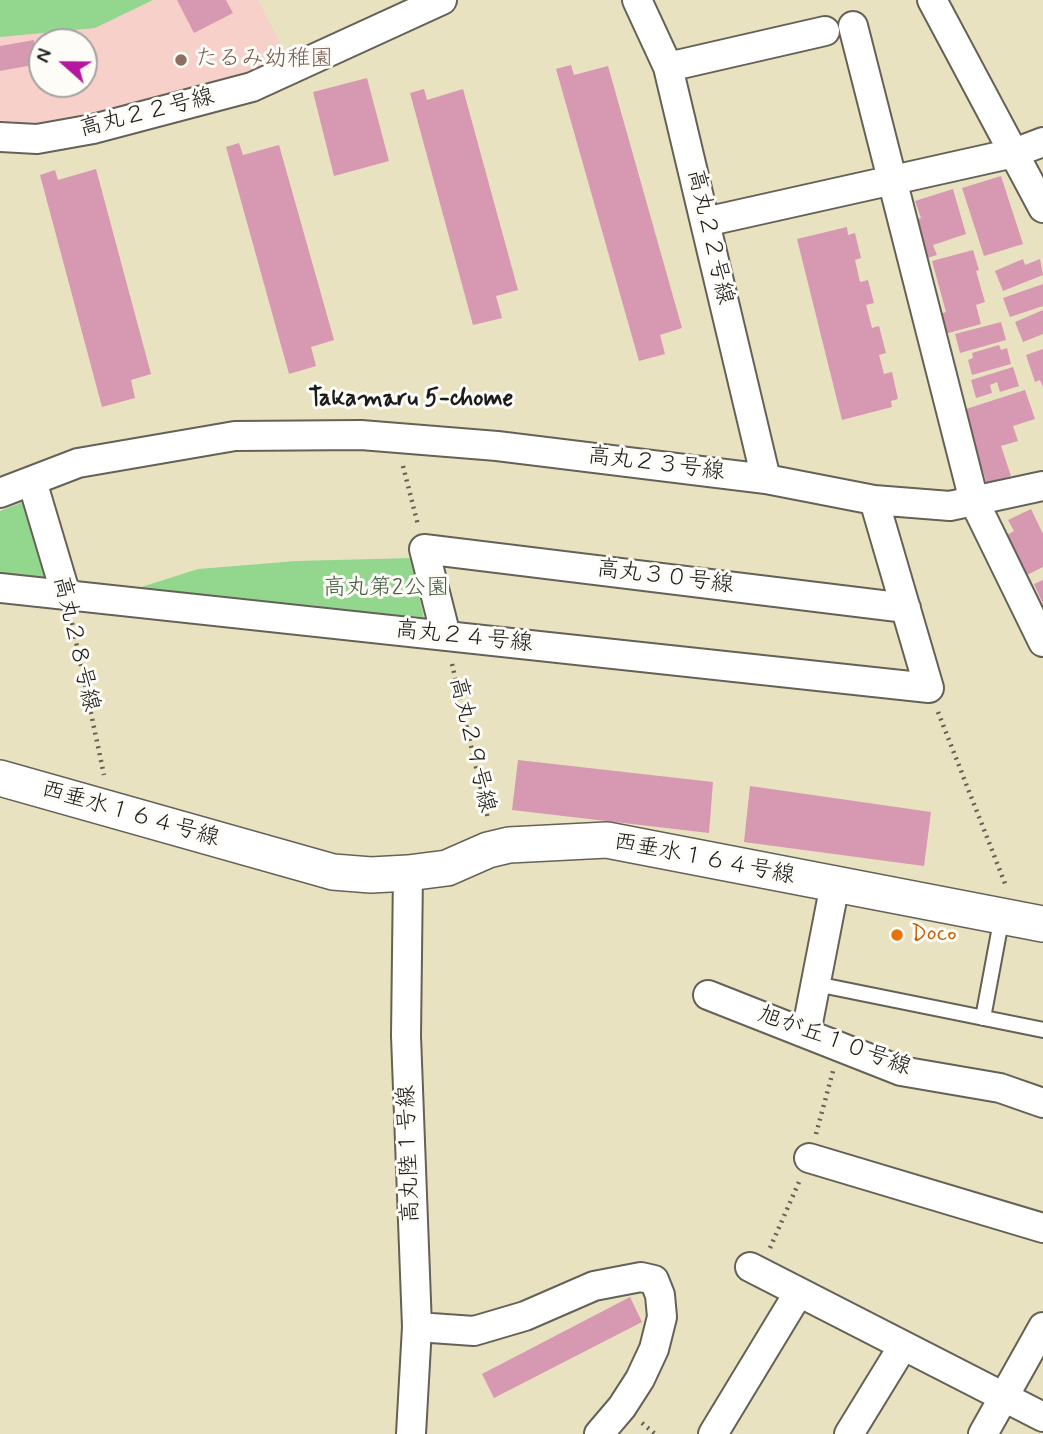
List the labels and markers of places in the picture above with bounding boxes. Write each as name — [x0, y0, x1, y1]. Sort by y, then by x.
place label: たるみ幼稚園 — [195, 46, 333, 74]
marker: たるみ幼稚園 — [173, 52, 189, 68]
place label: Doco — [911, 921, 957, 949]
marker: Doco — [889, 927, 905, 943]

